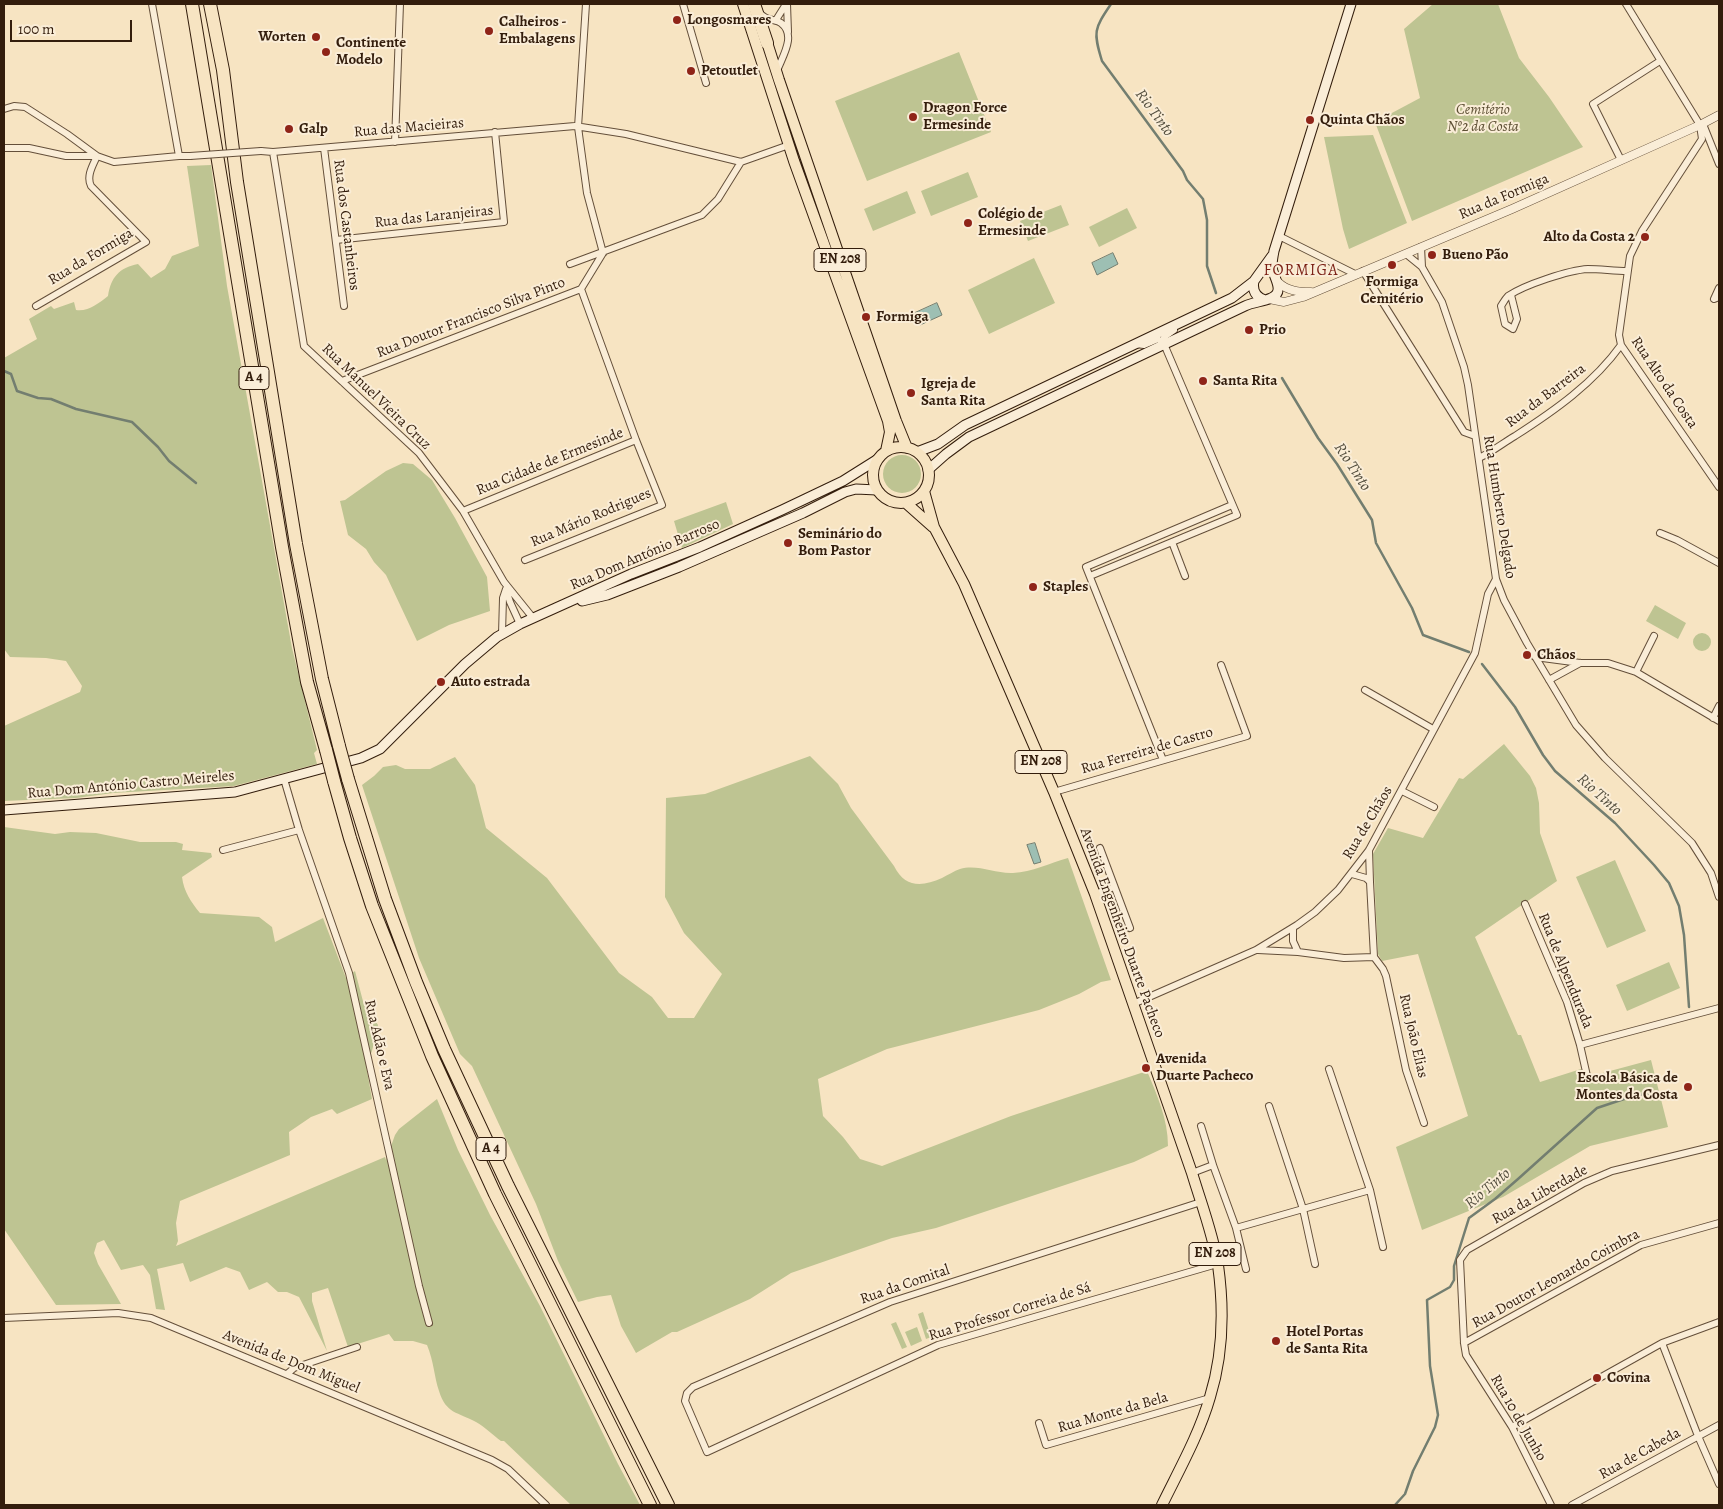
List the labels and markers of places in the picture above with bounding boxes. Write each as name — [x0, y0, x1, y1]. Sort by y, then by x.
place label: Longosmares — [687, 11, 771, 29]
place label: Calheiros - Embalagens — [499, 13, 575, 48]
marker: Longosmares — [671, 14, 683, 26]
marker: Calheiros - Embalagens — [483, 25, 495, 37]
place label: Worten — [258, 28, 306, 46]
marker: Worten — [310, 31, 322, 43]
place label: Continente Modelo — [336, 34, 406, 69]
marker: Continente Modelo — [320, 46, 332, 58]
place label: Petoutlet — [701, 62, 758, 80]
marker: Petoutlet — [685, 65, 697, 77]
place label: Dragon Force Ermesinde — [923, 99, 1007, 134]
marker: Dragon Force Ermesinde — [907, 111, 919, 123]
place label: Quinta Chãos — [1320, 111, 1405, 129]
marker: Quinta Chãos — [1304, 114, 1316, 126]
place label: Galp — [299, 120, 328, 138]
marker: Galp — [283, 123, 295, 135]
place label: Colégio de Ermesinde — [978, 205, 1046, 240]
marker: Colégio de Ermesinde — [962, 217, 974, 229]
place label: Alto da Costa 2 — [1544, 228, 1635, 246]
marker: Alto da Costa 2 — [1639, 231, 1651, 243]
place label: Bueno Pão — [1442, 246, 1509, 264]
marker: Bueno Pão — [1426, 249, 1438, 261]
marker: Formiga Cemitério — [1386, 259, 1398, 271]
place label: Formiga Cemitério — [1360, 273, 1424, 308]
place label: Formiga — [876, 308, 929, 326]
marker: Formiga — [860, 311, 872, 323]
place label: Prio — [1259, 321, 1286, 339]
marker: Prio — [1243, 324, 1255, 336]
place label: Santa Rita — [1213, 372, 1278, 390]
place label: Igreja de Santa Rita — [921, 375, 986, 410]
marker: Santa Rita — [1197, 375, 1209, 387]
marker: Igreja de Santa Rita — [905, 387, 917, 399]
place label: Seminário do Bom Pastor — [798, 525, 882, 560]
marker: Seminário do Bom Pastor — [782, 537, 794, 549]
place label: Staples — [1043, 578, 1088, 596]
marker: Staples — [1027, 581, 1039, 593]
place label: Chãos — [1537, 646, 1575, 664]
marker: Chãos — [1521, 649, 1533, 661]
place label: Auto estrada — [451, 673, 530, 691]
marker: Auto estrada — [435, 676, 447, 688]
place label: Avenida Duarte Pacheco — [1156, 1050, 1254, 1085]
marker: Avenida Duarte Pacheco — [1140, 1062, 1152, 1074]
place label: Escola Básica de Montes da Costa — [1576, 1069, 1678, 1104]
marker: Escola Básica de Montes da Costa — [1682, 1081, 1694, 1093]
place label: Hotel Portas de Santa Rita — [1286, 1323, 1368, 1358]
marker: Hotel Portas de Santa Rita — [1270, 1335, 1282, 1347]
place label: Covina — [1607, 1369, 1651, 1387]
marker: Covina — [1591, 1372, 1603, 1384]

